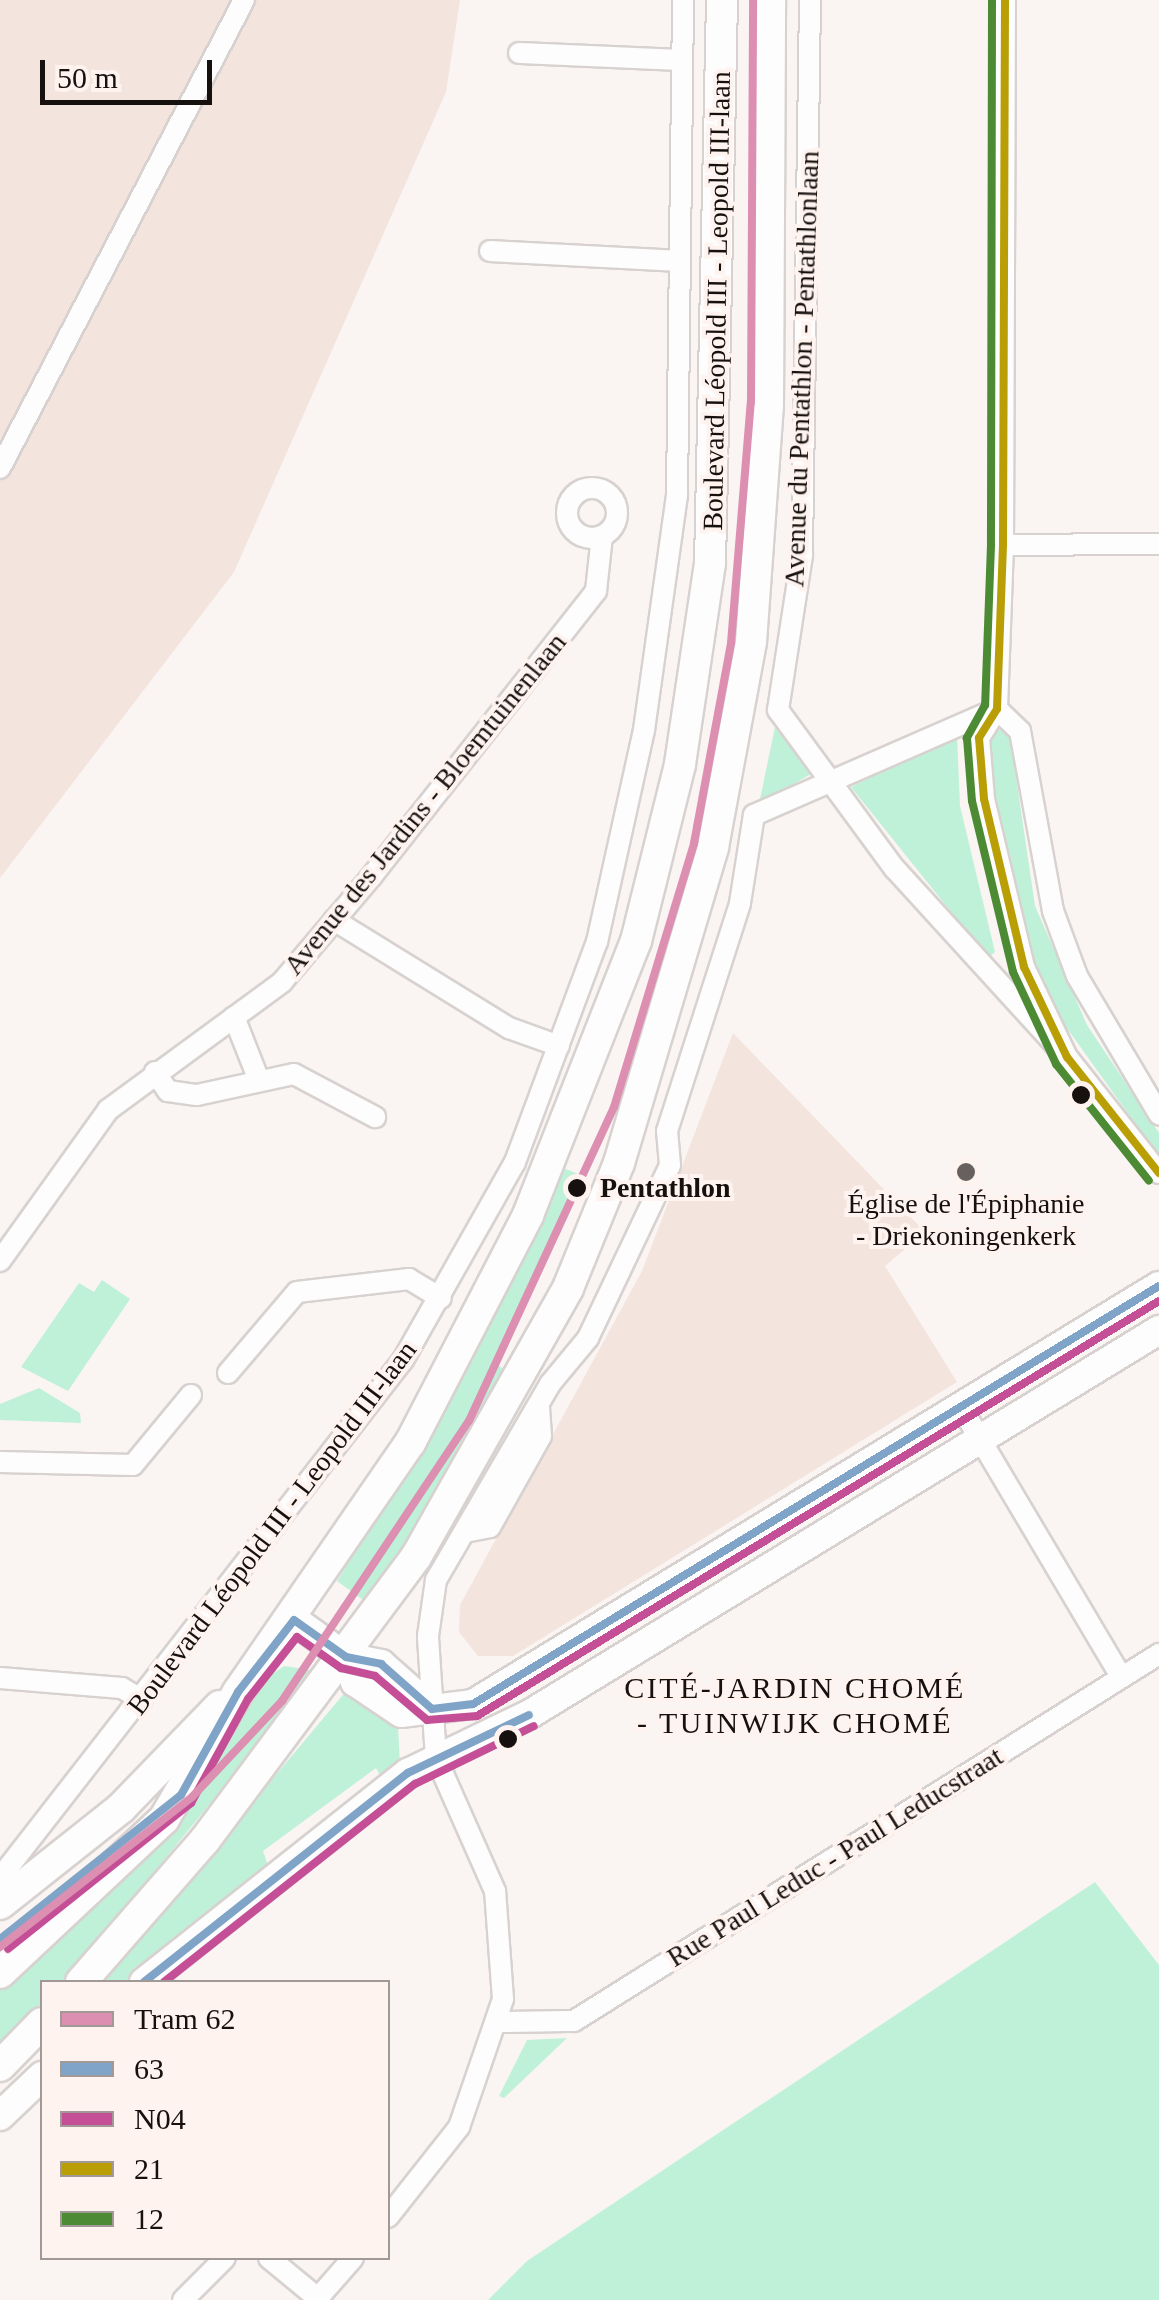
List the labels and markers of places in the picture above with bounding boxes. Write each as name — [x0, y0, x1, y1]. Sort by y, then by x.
unlabelled marker — [1071, 1085, 1091, 1105]
marker: Église de l'Épiphanie - Driekoningenkerk — [955, 1161, 977, 1183]
place label: Pentathlon — [600, 1171, 731, 1205]
marker: Pentathlon — [564, 1175, 590, 1201]
place label: Église de l'Épiphanie - Driekoningenkerk — [848, 1187, 1084, 1253]
unlabelled marker — [498, 1729, 518, 1749]

